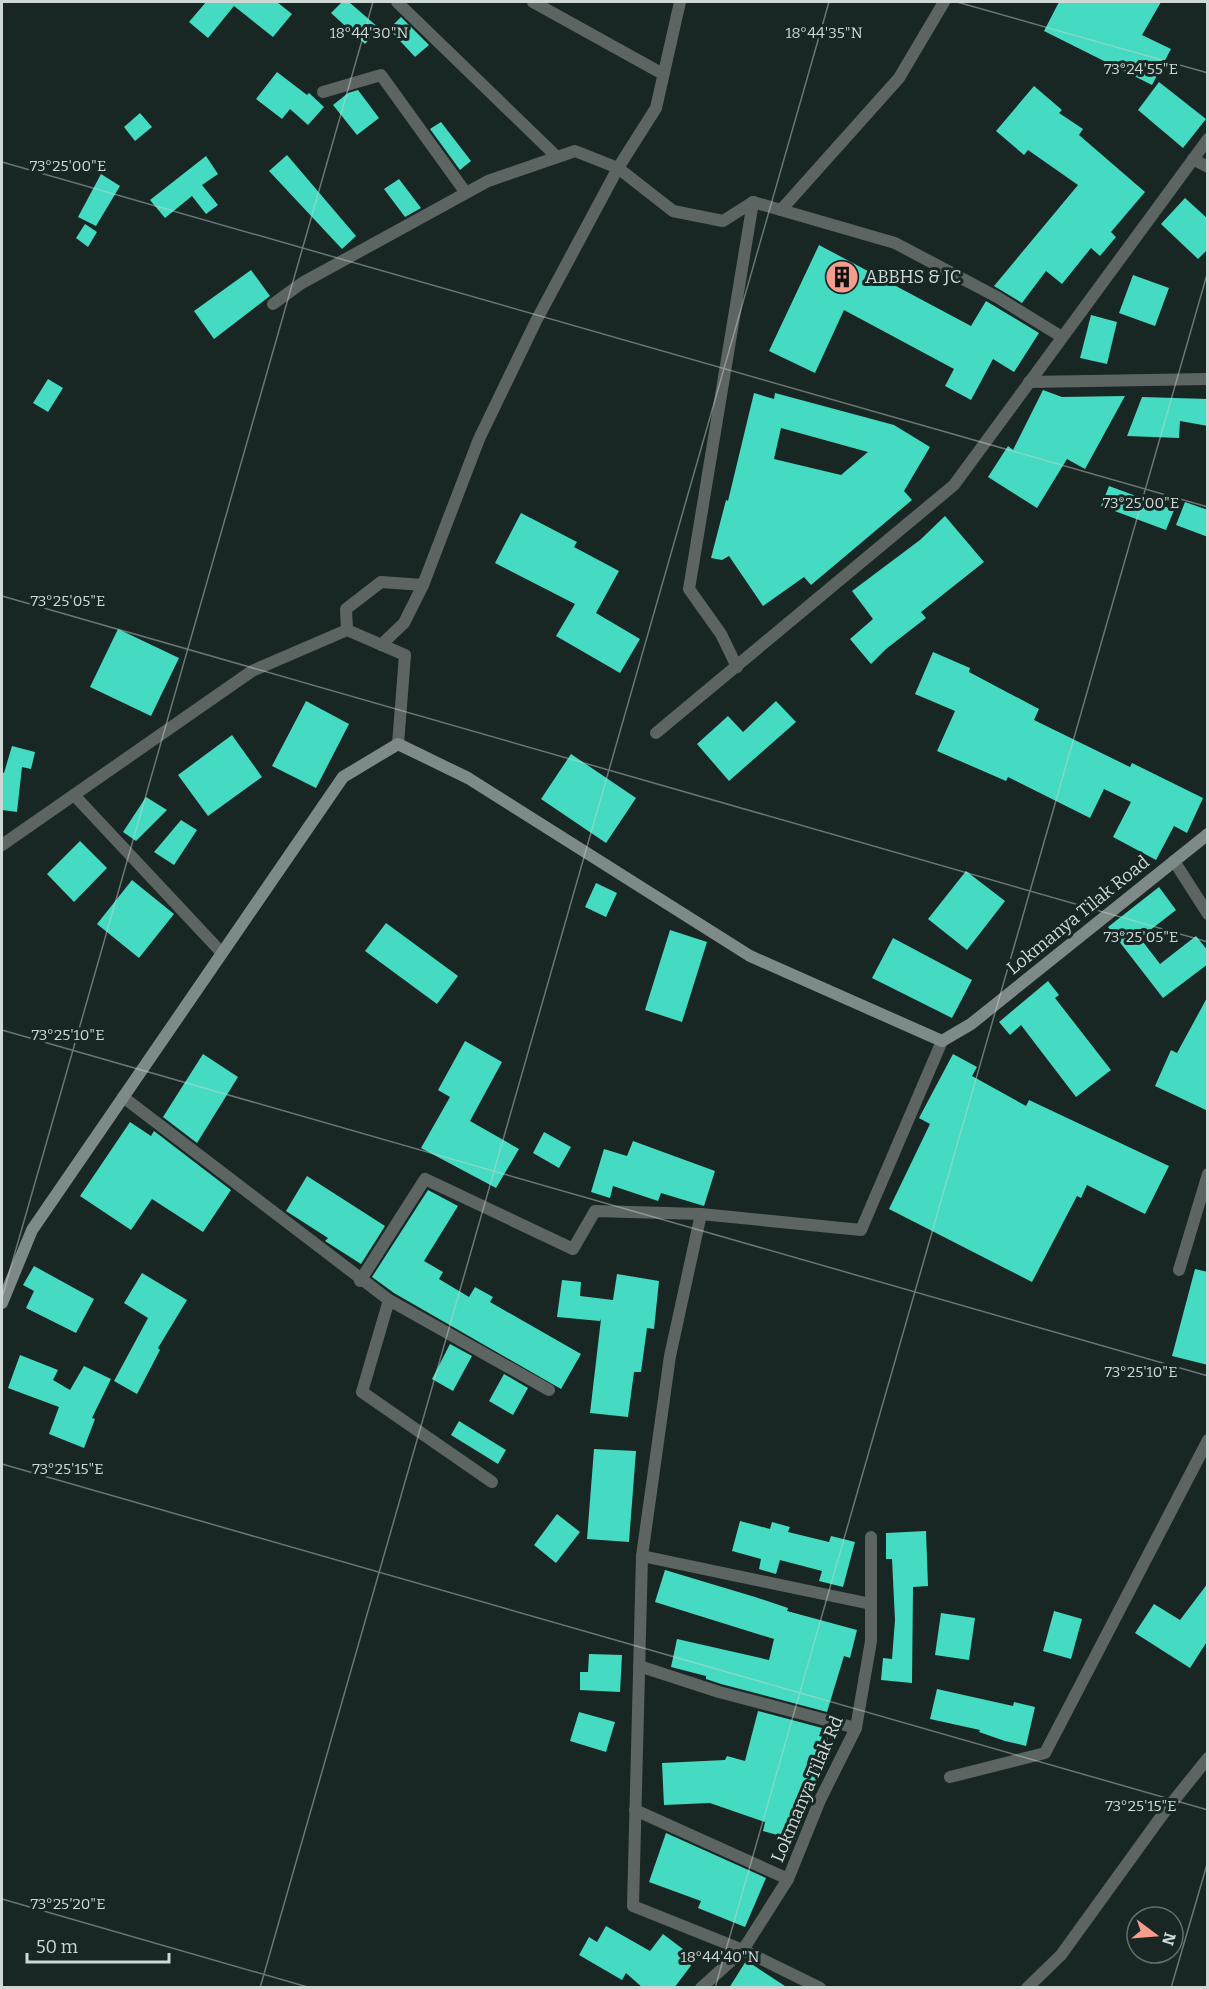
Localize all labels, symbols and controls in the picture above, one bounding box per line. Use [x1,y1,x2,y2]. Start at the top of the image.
text: 18°44'30"N [330,24,408,42]
text: 18°44'35"N [785,24,863,42]
text: 73°24'55"E [1104,60,1178,78]
text: 73°25'00"E [30,157,106,175]
building icon: ABBHS & JC [824,259,860,295]
place label: ABBHS & JC [865,266,961,288]
text: 73°25'00"E [1103,494,1179,512]
text: 73°25'05"E [31,592,105,610]
street label: Lokmanya Tilak Road [1002,851,1154,979]
text: 73°25'05"E [1104,928,1178,946]
text: 73°25'10"E [32,1026,104,1044]
text: 73°25'10"E [1105,1363,1177,1381]
text: 73°25'15"E [32,1460,104,1478]
street label: Lokmanya Tilak Rd [766,1712,848,1865]
text: 73°25'15"E [1105,1797,1177,1815]
text: 73°25'20"E [31,1895,106,1913]
north arrow [1125,1905,1185,1965]
scale bar [27,1926,170,1964]
text: N [1158,1930,1180,1948]
text: 50 m [36,1936,78,1958]
text: 18°44'40"N [681,1948,760,1966]

